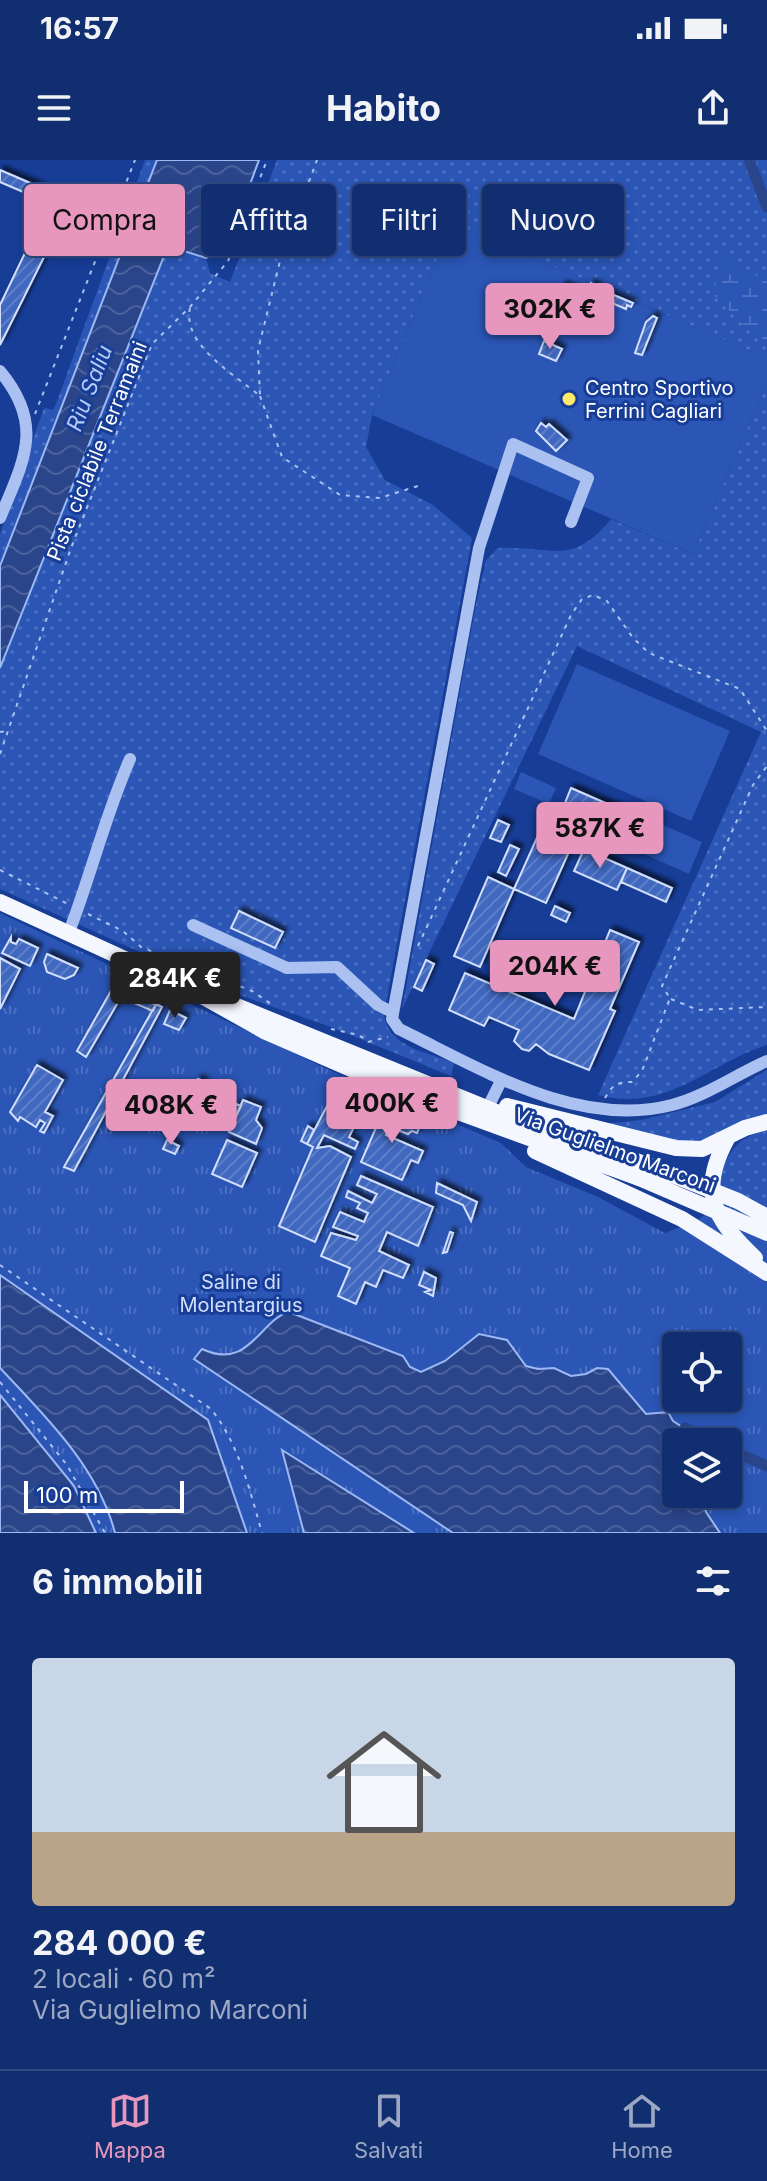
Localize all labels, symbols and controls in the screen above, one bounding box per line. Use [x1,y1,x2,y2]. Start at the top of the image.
text: 16:57 [40,10,119,46]
icon: menu [32,86,76,130]
text: Habito [326,86,441,130]
icon: share [691,86,735,130]
chip: Compra [24,184,185,256]
chip: Affitta [201,184,336,256]
chip: Filtri [352,184,466,256]
chip: Nuovo [482,184,624,256]
pin: 302K € [485,283,615,351]
text: 302K € [503,293,597,324]
street label: Pista ciclabile Terramaini [42,338,152,564]
water label: Riu Saliu [61,341,117,435]
place label: Centro Sportivo Ferrini Cagliari [585,376,734,423]
marker: Centro Sportivo Ferrini Cagliari [560,390,578,408]
pin: 587K € [535,802,665,870]
text: 587K € [554,812,646,843]
pin: 204K € [490,940,620,1008]
text: 204K € [508,950,602,981]
pin: 284K € [110,952,240,1020]
text: 284K € [128,962,222,993]
pin: 400K € [327,1077,457,1145]
pin: 408K € [106,1079,236,1147]
text: 400K € [344,1087,440,1118]
text: 408K € [124,1089,218,1120]
street label: Via Guglielmo Marconi [511,1102,719,1198]
park label: Saline di Molentargius [180,1270,302,1317]
map controls [662,1332,742,1508]
button: locate [662,1332,742,1412]
button: layers [662,1428,742,1508]
scale bar [24,1477,184,1513]
text: 100 m [36,1482,98,1508]
icon: filters [691,1559,735,1603]
text: 6 immobili [32,1561,203,1602]
icon: home [312,1710,456,1854]
text: 284 000 € [32,1922,207,1963]
text: 2 locali · 60 m² [32,1963,216,1994]
text: Via Guglielmo Marconi [32,1994,308,2025]
tab: Mappa [94,2089,166,2163]
tab: Salvati [354,2089,423,2163]
tab: Home [611,2089,673,2163]

